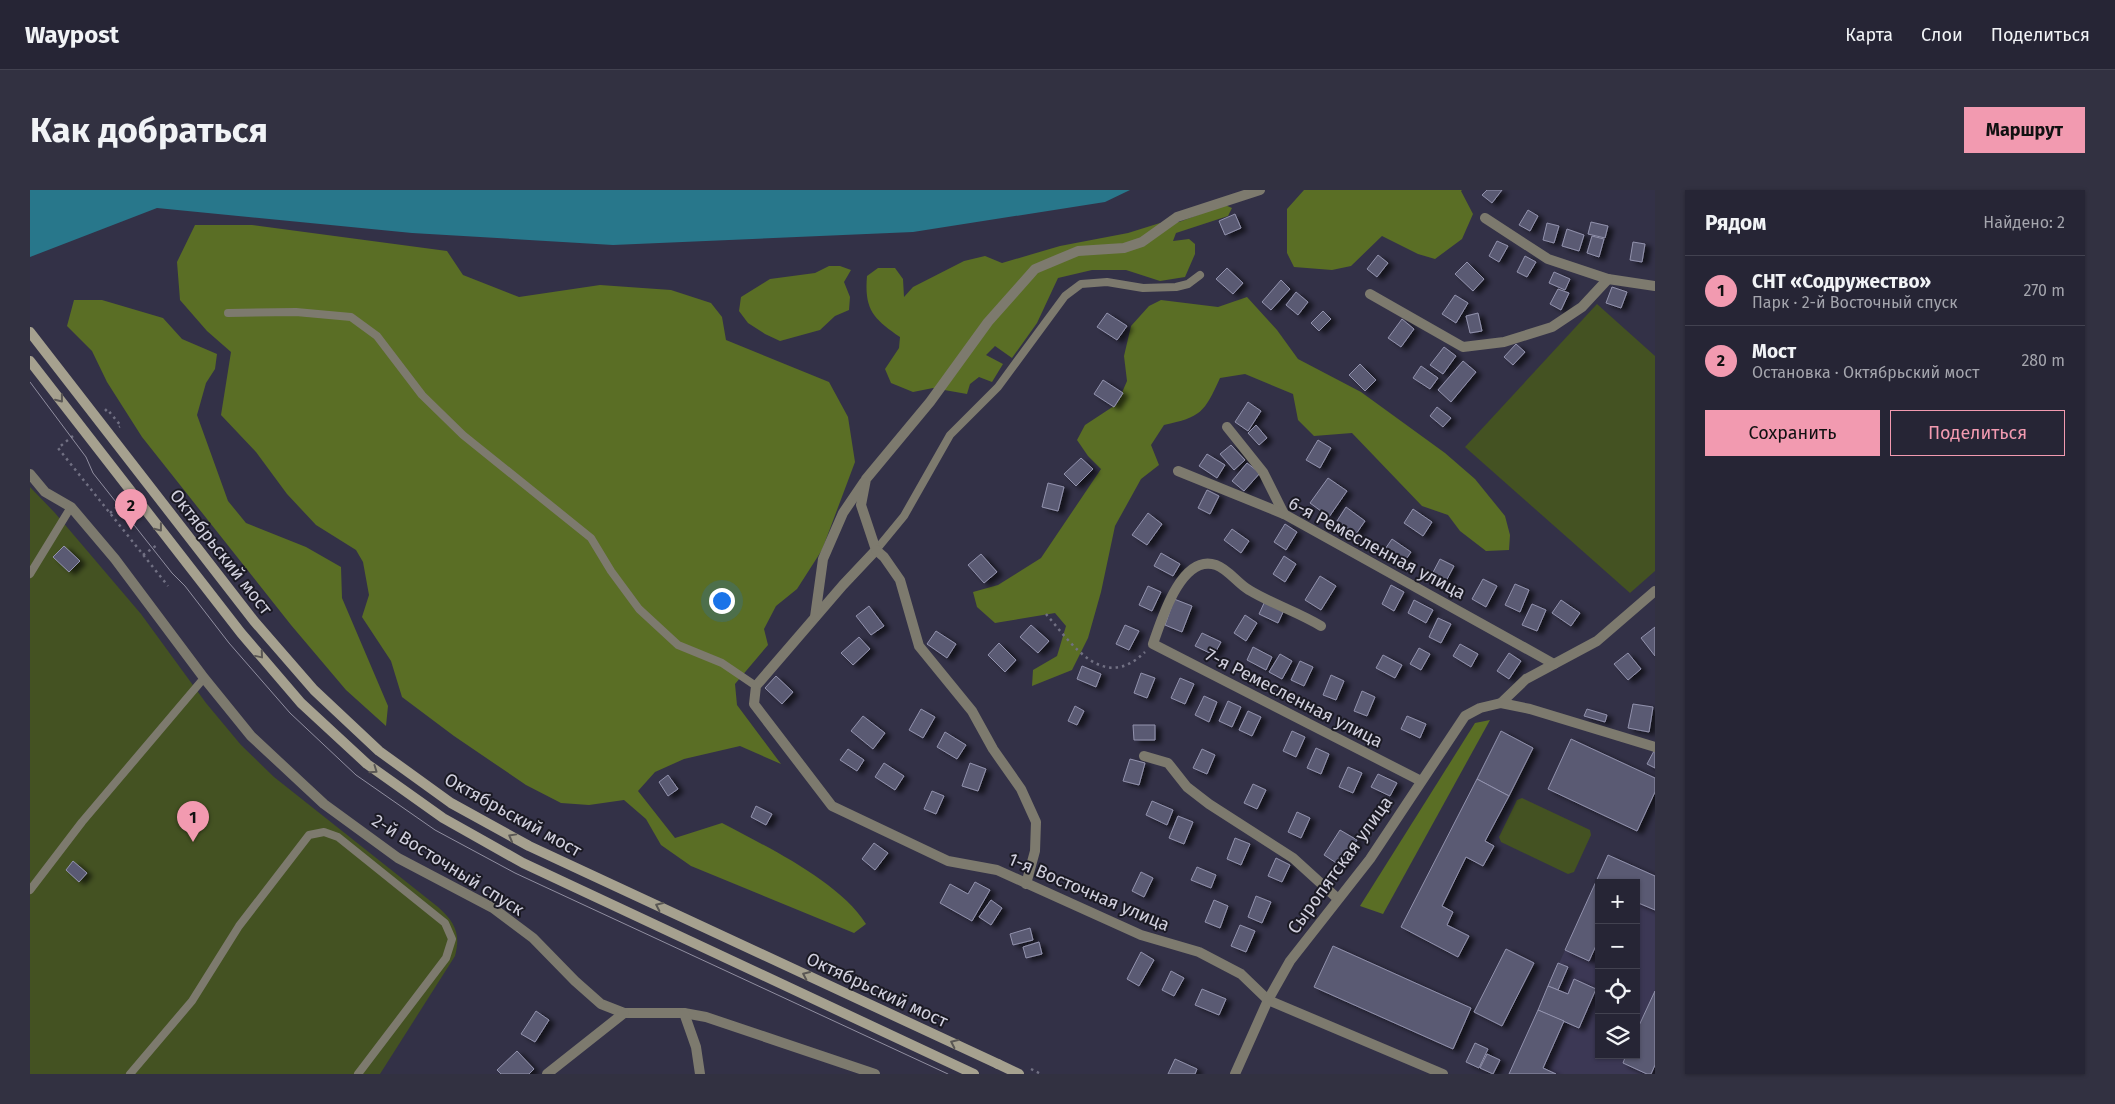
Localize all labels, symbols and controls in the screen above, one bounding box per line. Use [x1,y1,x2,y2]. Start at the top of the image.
text: Waypost [25,21,119,49]
text: Карта [1845,24,1893,46]
text: Слои [1921,24,1963,46]
text: Поделиться [1991,24,2090,46]
button: Маршрут [1964,107,2085,153]
text: Как добраться [30,109,268,151]
text: Рядом [1705,210,1766,236]
text: Найдено: 2 [1983,213,2065,232]
text: СНТ «Содружество» [1752,270,1931,293]
text: 1 [1717,281,1725,300]
text: 270 m [2023,281,2065,300]
text: Парк · 2-й Восточный спуск [1752,293,1957,312]
text: Мост [1752,340,1796,363]
text: 2 [1717,351,1725,370]
text: 280 m [2021,351,2065,370]
text: Остановка · Октябрьский мост [1752,363,1979,382]
one-way arrow [54,393,62,402]
button: Сохранить [1705,410,1880,456]
button: Поделиться [1890,410,2065,456]
street label: Октябрьский мост [165,485,277,620]
pin: 2 [115,489,147,530]
street label: 6-я Ремесленная улица [1285,492,1469,604]
one-way arrow [154,522,163,531]
your location [709,588,735,614]
street label: 7-я Ремесленная улица [1202,644,1386,752]
one-way arrow [255,649,263,658]
one-way arrow [369,764,378,773]
street label: Октябрьский мост [441,768,586,862]
street label: Сыропятская улица [1283,792,1397,938]
pin: 1 [177,801,209,842]
street label: 2-й Восточный спуск [368,809,529,921]
one-way arrow [509,833,518,843]
street label: 1-я Восточная улица [1005,848,1173,936]
map controls [1595,879,1640,1059]
button: + [1595,879,1640,924]
one-way arrow [655,902,664,913]
button: − [1595,924,1640,969]
street label: Октябрьский мост [803,948,952,1033]
button: locate [1595,969,1640,1014]
one-way arrow [802,971,811,981]
button: layers [1595,1014,1640,1059]
one-way arrow [950,1039,959,1050]

